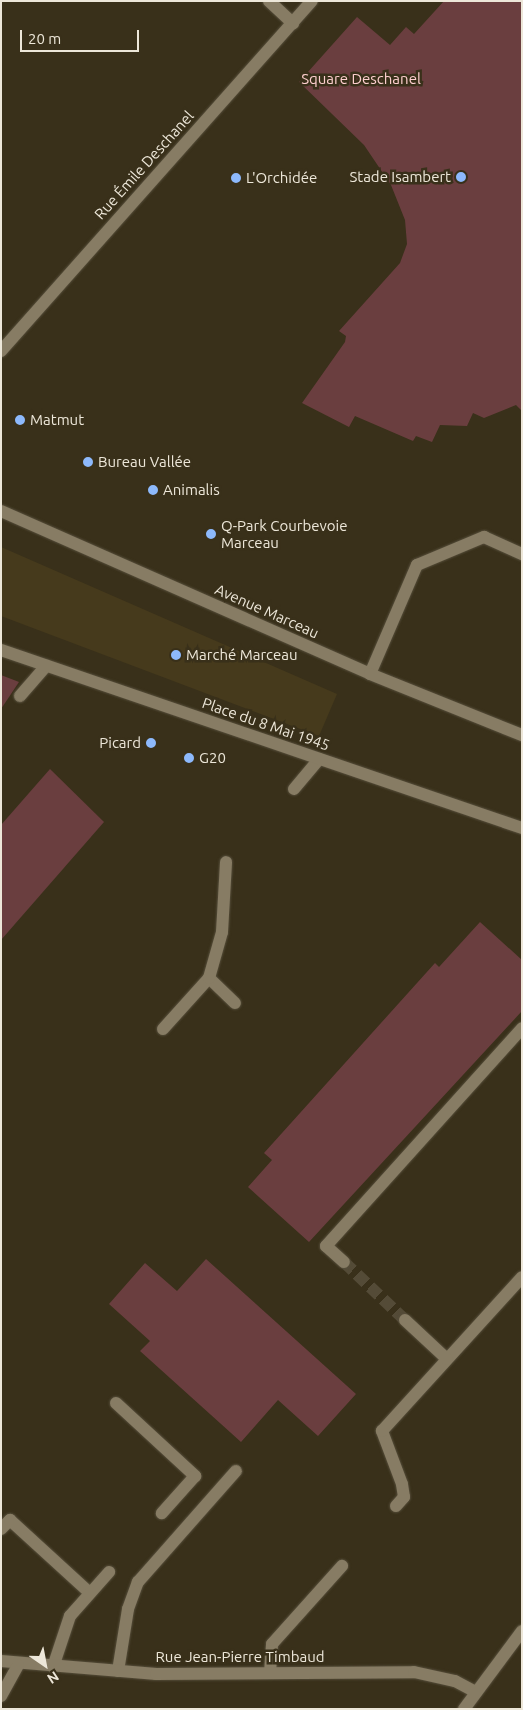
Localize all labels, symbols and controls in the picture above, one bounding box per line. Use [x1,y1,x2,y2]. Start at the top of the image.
scale bar [22,20,141,52]
text: 20 m [28,30,61,47]
park label: Square Deschanel [301,70,421,88]
street label: Rue Émile Deschanel [91,107,197,223]
place label: Stade Isambert [349,168,451,186]
place label: L'Orchidée [246,169,317,187]
marker: Stade Isambert [455,171,467,183]
marker: L'Orchidée [230,172,242,184]
place label: Matmut [30,411,84,429]
marker: Matmut [14,414,26,426]
place label: Bureau Vallée [98,453,191,471]
marker: Bureau Vallée [82,456,94,468]
place label: Animalis [163,481,220,499]
marker: Animalis [147,484,159,496]
place label: Q-Park Courbevoie Marceau [221,516,347,551]
marker: Q-Park Courbevoie Marceau [205,528,217,540]
street label: Avenue Marceau [212,580,322,642]
place label: Marché Marceau [186,646,298,664]
marker: Marché Marceau [170,649,182,661]
street label: Place du 8 Mai 1945 [200,694,332,754]
place label: Picard [99,734,141,752]
marker: Picard [145,737,157,749]
place label: G20 [199,749,226,767]
marker: G20 [183,752,195,764]
north arrow [20,1640,70,1690]
street label: Rue Jean-Pierre Timbaud [156,1648,324,1666]
text: N [44,1668,62,1687]

